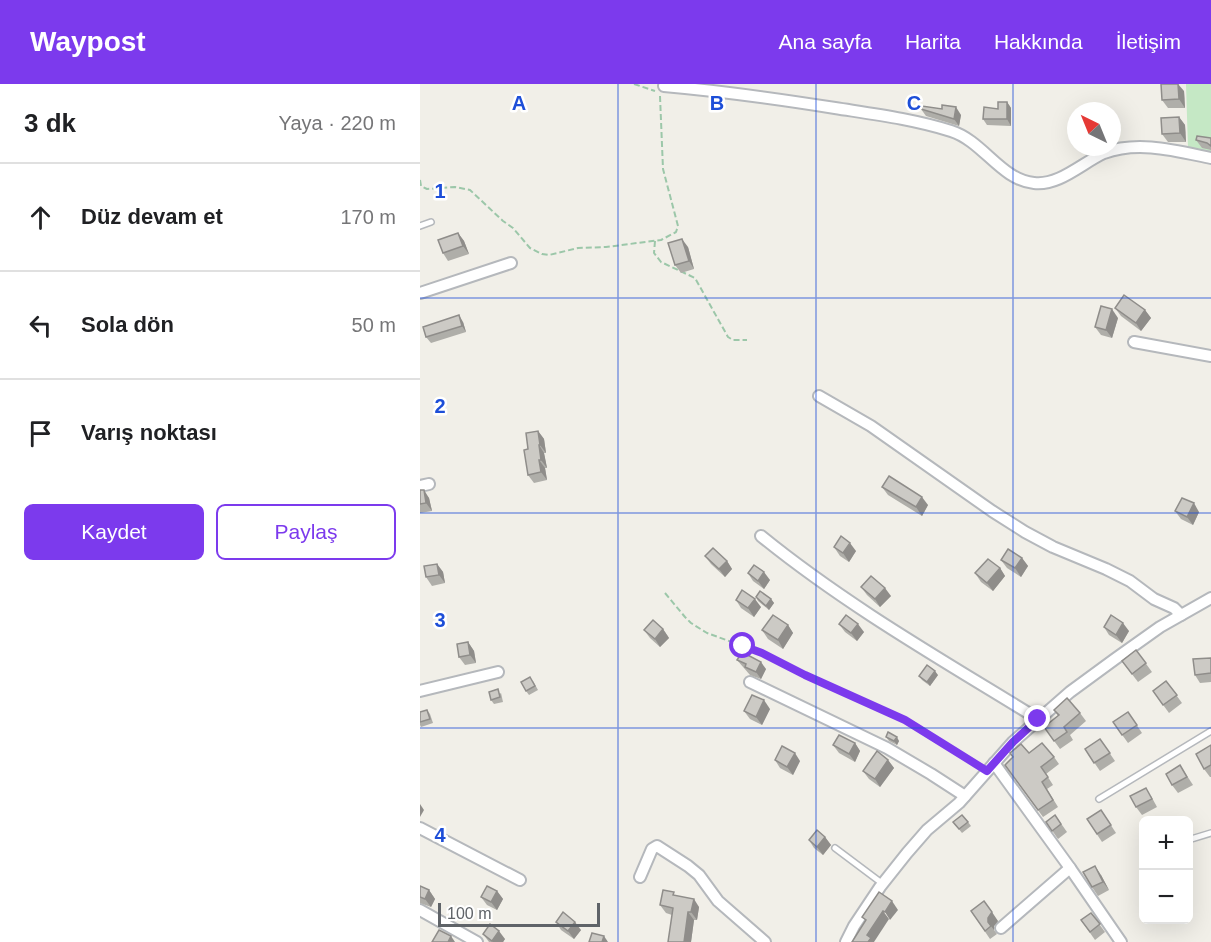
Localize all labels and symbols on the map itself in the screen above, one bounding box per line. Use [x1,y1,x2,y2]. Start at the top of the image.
text: A [512,92,526,114]
text: B [710,92,724,114]
text: C [907,92,921,114]
north arrow [1067,102,1121,156]
text: 1 [434,180,446,202]
text: 2 [434,395,446,417]
text: 3 [434,609,446,631]
route start [729,632,755,658]
route end [1024,705,1050,731]
text: 4 [434,824,446,846]
scale bar [438,900,600,928]

